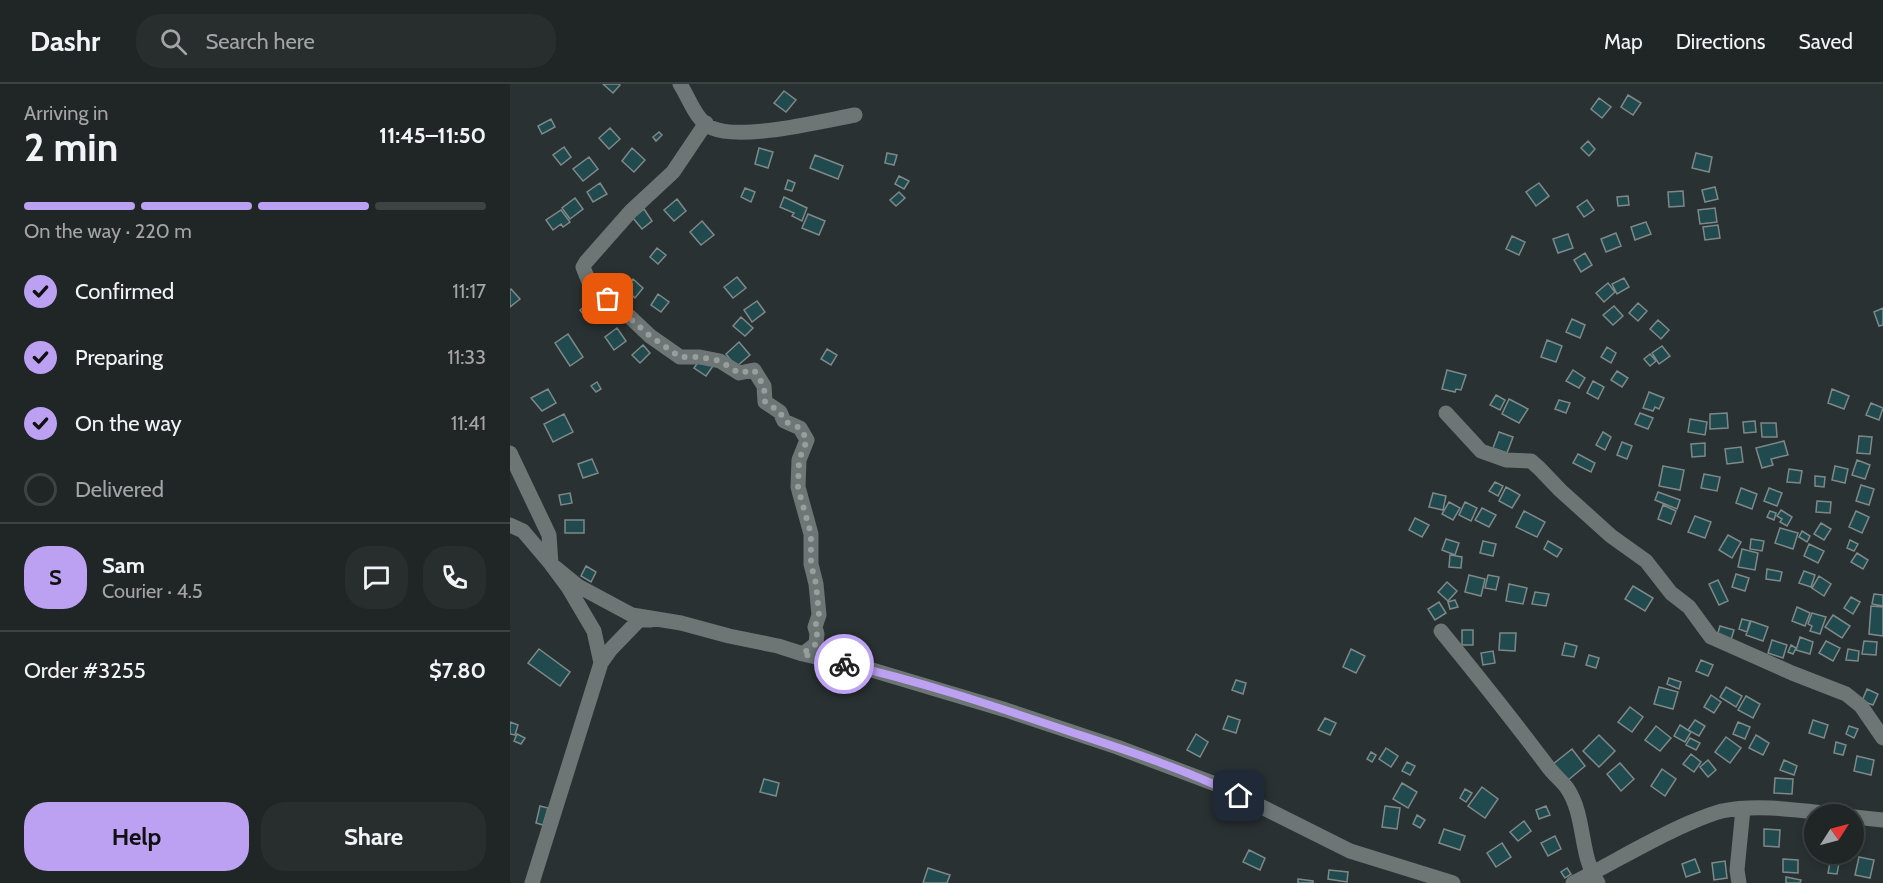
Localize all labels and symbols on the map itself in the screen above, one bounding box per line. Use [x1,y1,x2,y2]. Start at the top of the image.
pin [582,273,633,324]
courier [814,634,874,694]
pin [1213,770,1264,821]
north arrow [1804,804,1864,864]

